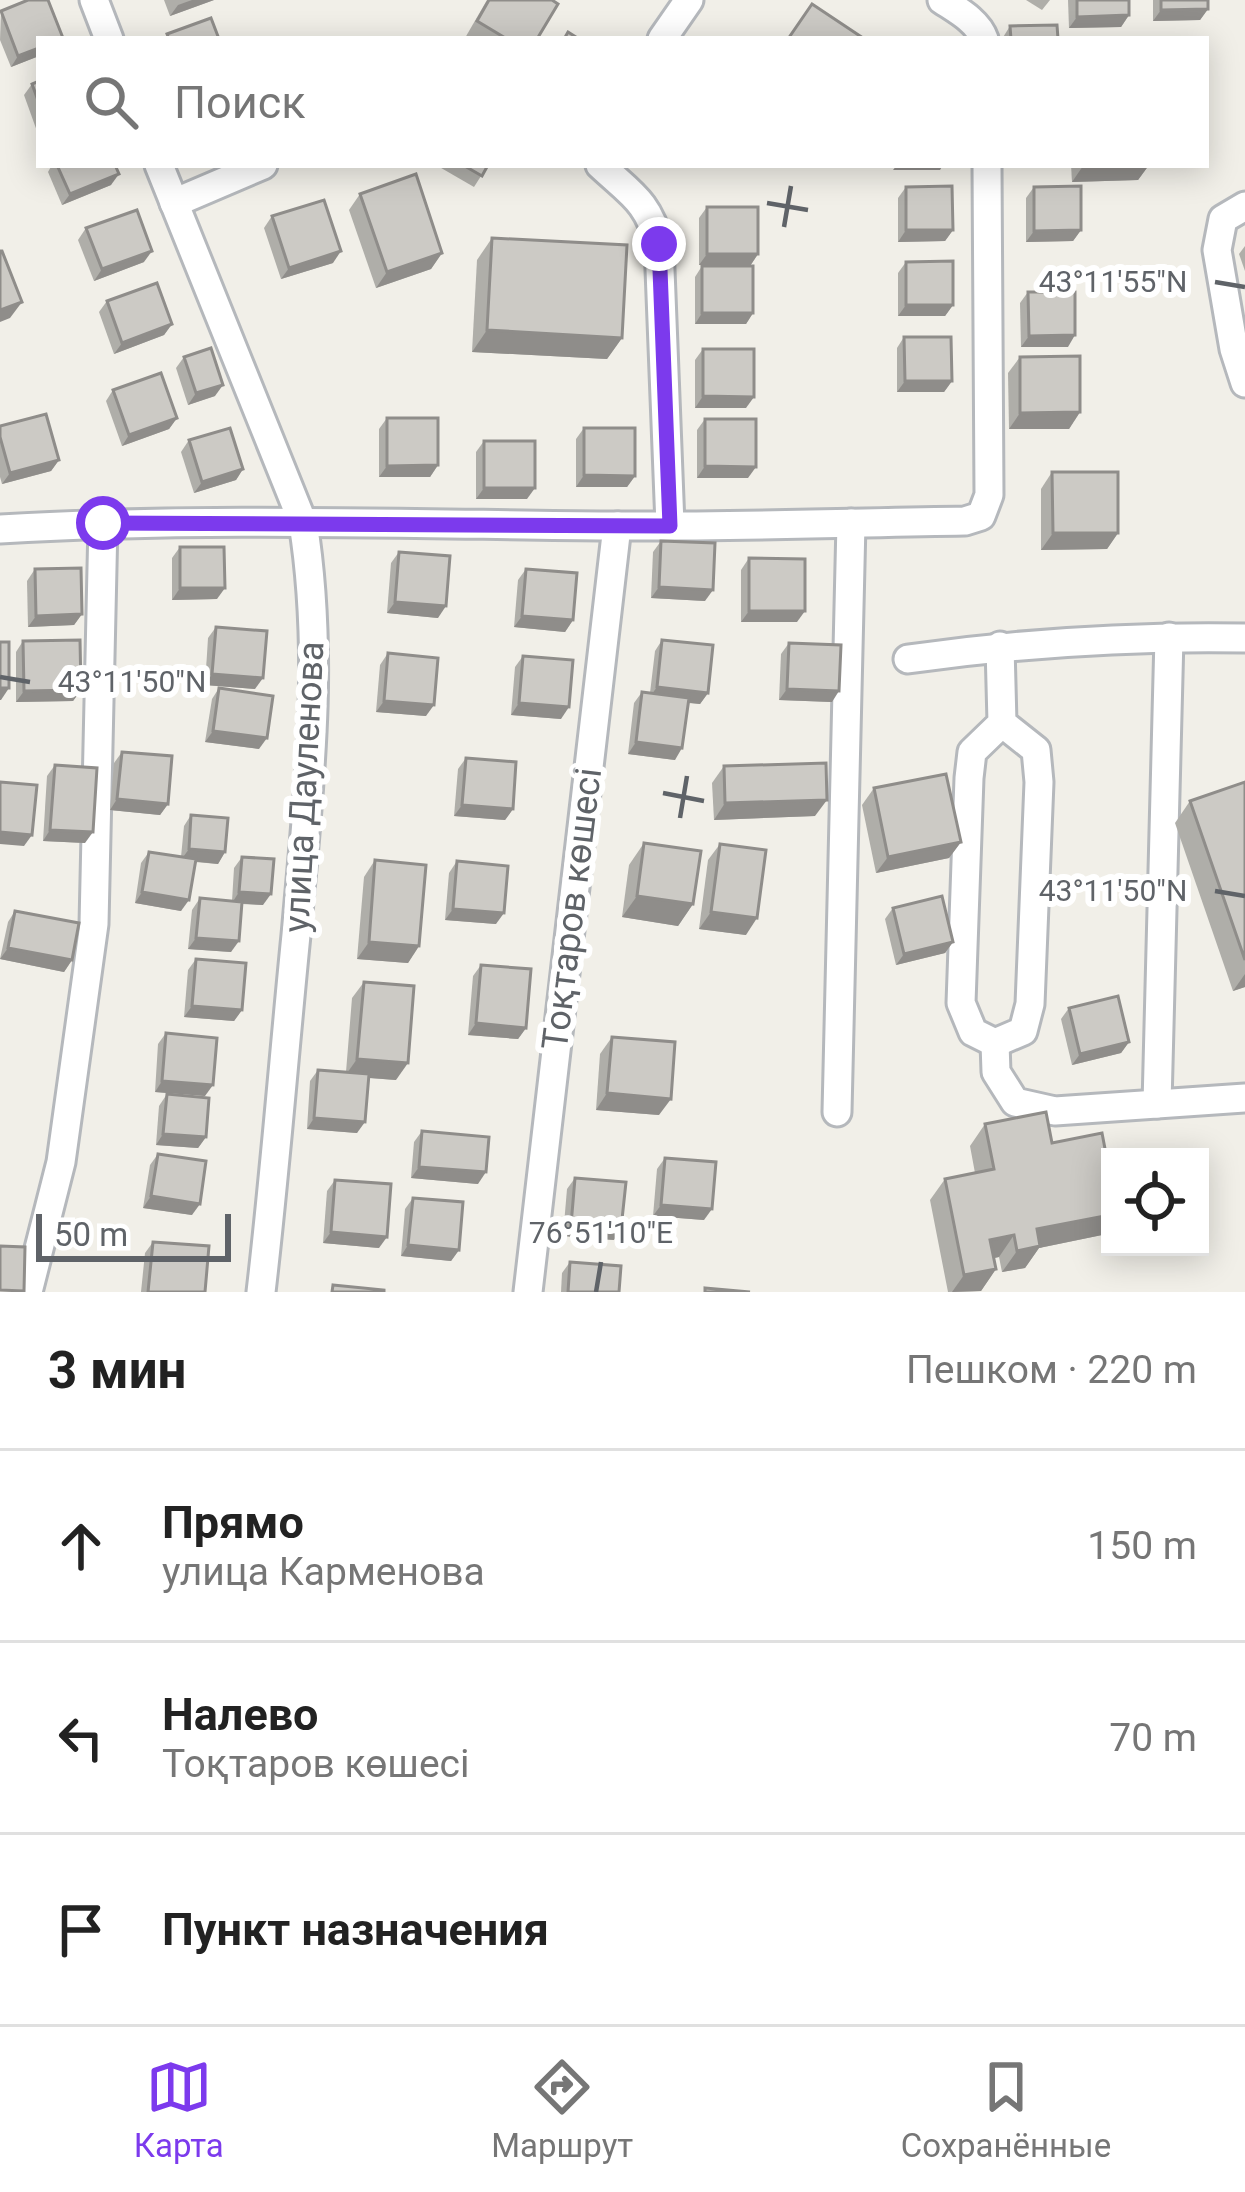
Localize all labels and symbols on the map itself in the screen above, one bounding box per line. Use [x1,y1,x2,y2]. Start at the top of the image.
route end [632,217,686,271]
text: 43°11'55"N [1039,264,1187,299]
route start [76,496,130,550]
street label: улица Дауленова [275,640,333,934]
text: 43°11'50"N [58,664,206,699]
street label: Тоқтаров көшесі [534,766,610,1052]
text: 43°11'50"N [1039,873,1187,908]
scale bar [36,1208,231,1261]
text: 76°51'10"E [529,1215,673,1250]

